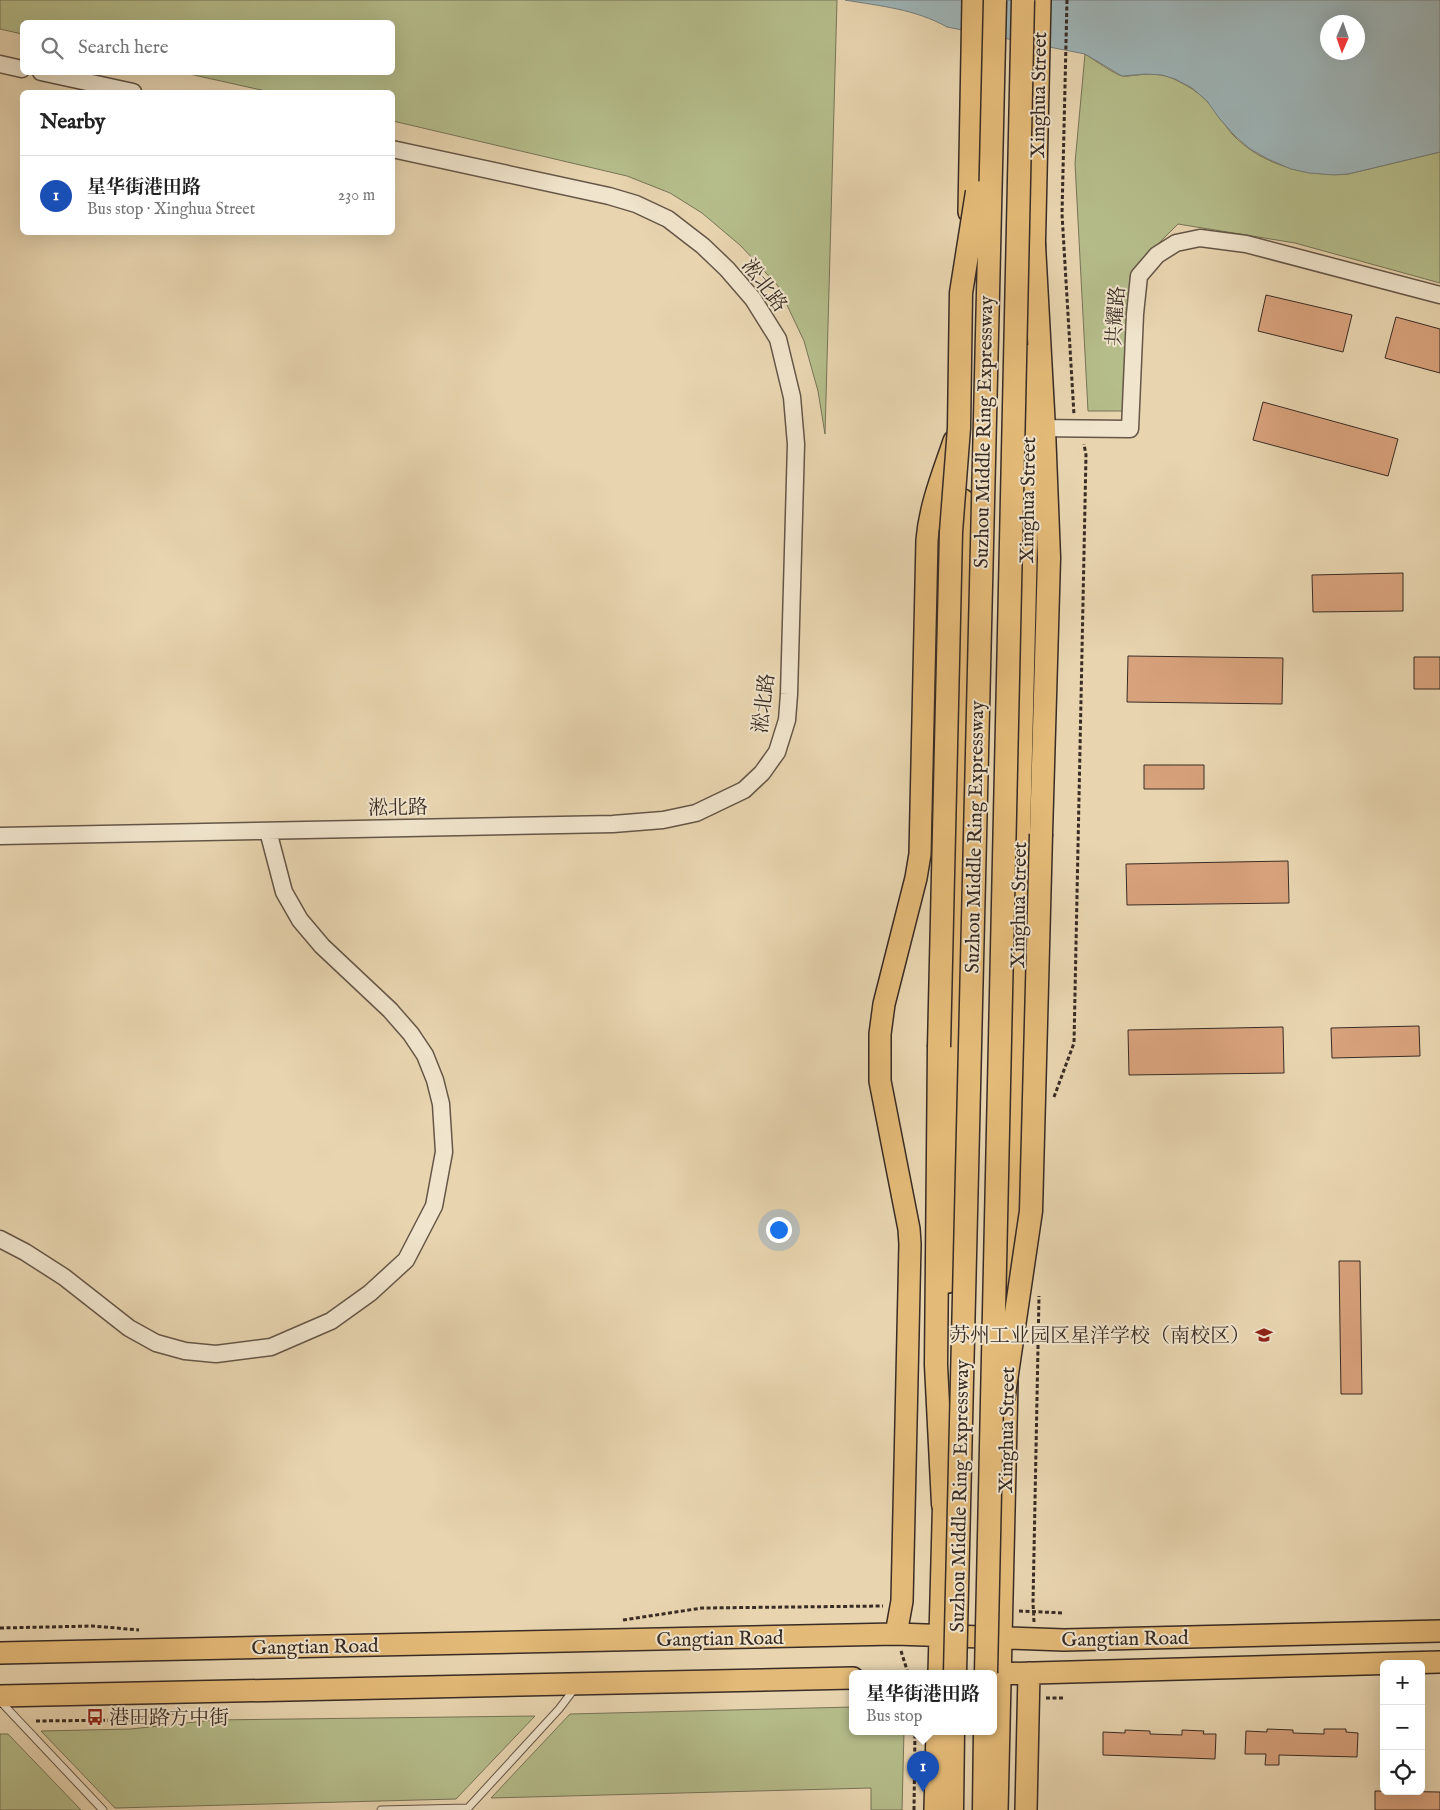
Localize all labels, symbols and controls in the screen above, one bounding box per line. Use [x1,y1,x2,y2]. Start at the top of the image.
north arrow [1320,15,1365,60]
search box [20,20,395,75]
street label: Xinghua Street [1026,31,1053,159]
icon: search [38,34,66,62]
text: Search here [78,36,169,60]
text: Nearby [40,109,105,136]
text: 星华街港田路 [87,176,201,200]
text: 1 [53,186,59,206]
text: 230 m [338,186,375,206]
text: Bus stop · Xinghua Street [87,200,255,220]
street label: 淞北路 [736,254,792,317]
street label: 共耀路 [1102,285,1131,347]
street label: Suzhou Middle Ring Expressway [970,295,999,569]
street label: Xinghua Street [1015,436,1042,564]
street label: 淞北路 [748,672,781,734]
street label: Suzhou Middle Ring Expressway [961,700,990,974]
street label: 淞北路 [368,795,428,822]
street label: Xinghua Street [1006,841,1033,969]
your location [766,1217,792,1243]
place label: 苏州工业园区星洋学校（南校区） [950,1324,1250,1349]
school or university icon: 苏州工业园区星洋学校（南校区） [1254,1325,1274,1345]
street label: Suzhou Middle Ring Expressway [946,1359,975,1633]
street label: Xinghua Street [994,1366,1021,1494]
street label: Gangtian Road [656,1626,784,1653]
street label: Gangtian Road [1061,1626,1189,1653]
street label: Gangtian Road [251,1634,379,1661]
map controls [1380,1660,1425,1795]
button: + [1380,1660,1425,1705]
popup [849,1670,997,1735]
text: 星华街港田路 [866,1683,980,1707]
button: − [1380,1705,1425,1750]
place label: 港田路方中街 [109,1706,229,1731]
bus stop icon: 港田路方中街 [85,1707,105,1727]
text: Bus stop [866,1707,922,1727]
button: locate [1380,1750,1425,1795]
pin: 1 [907,1751,939,1792]

